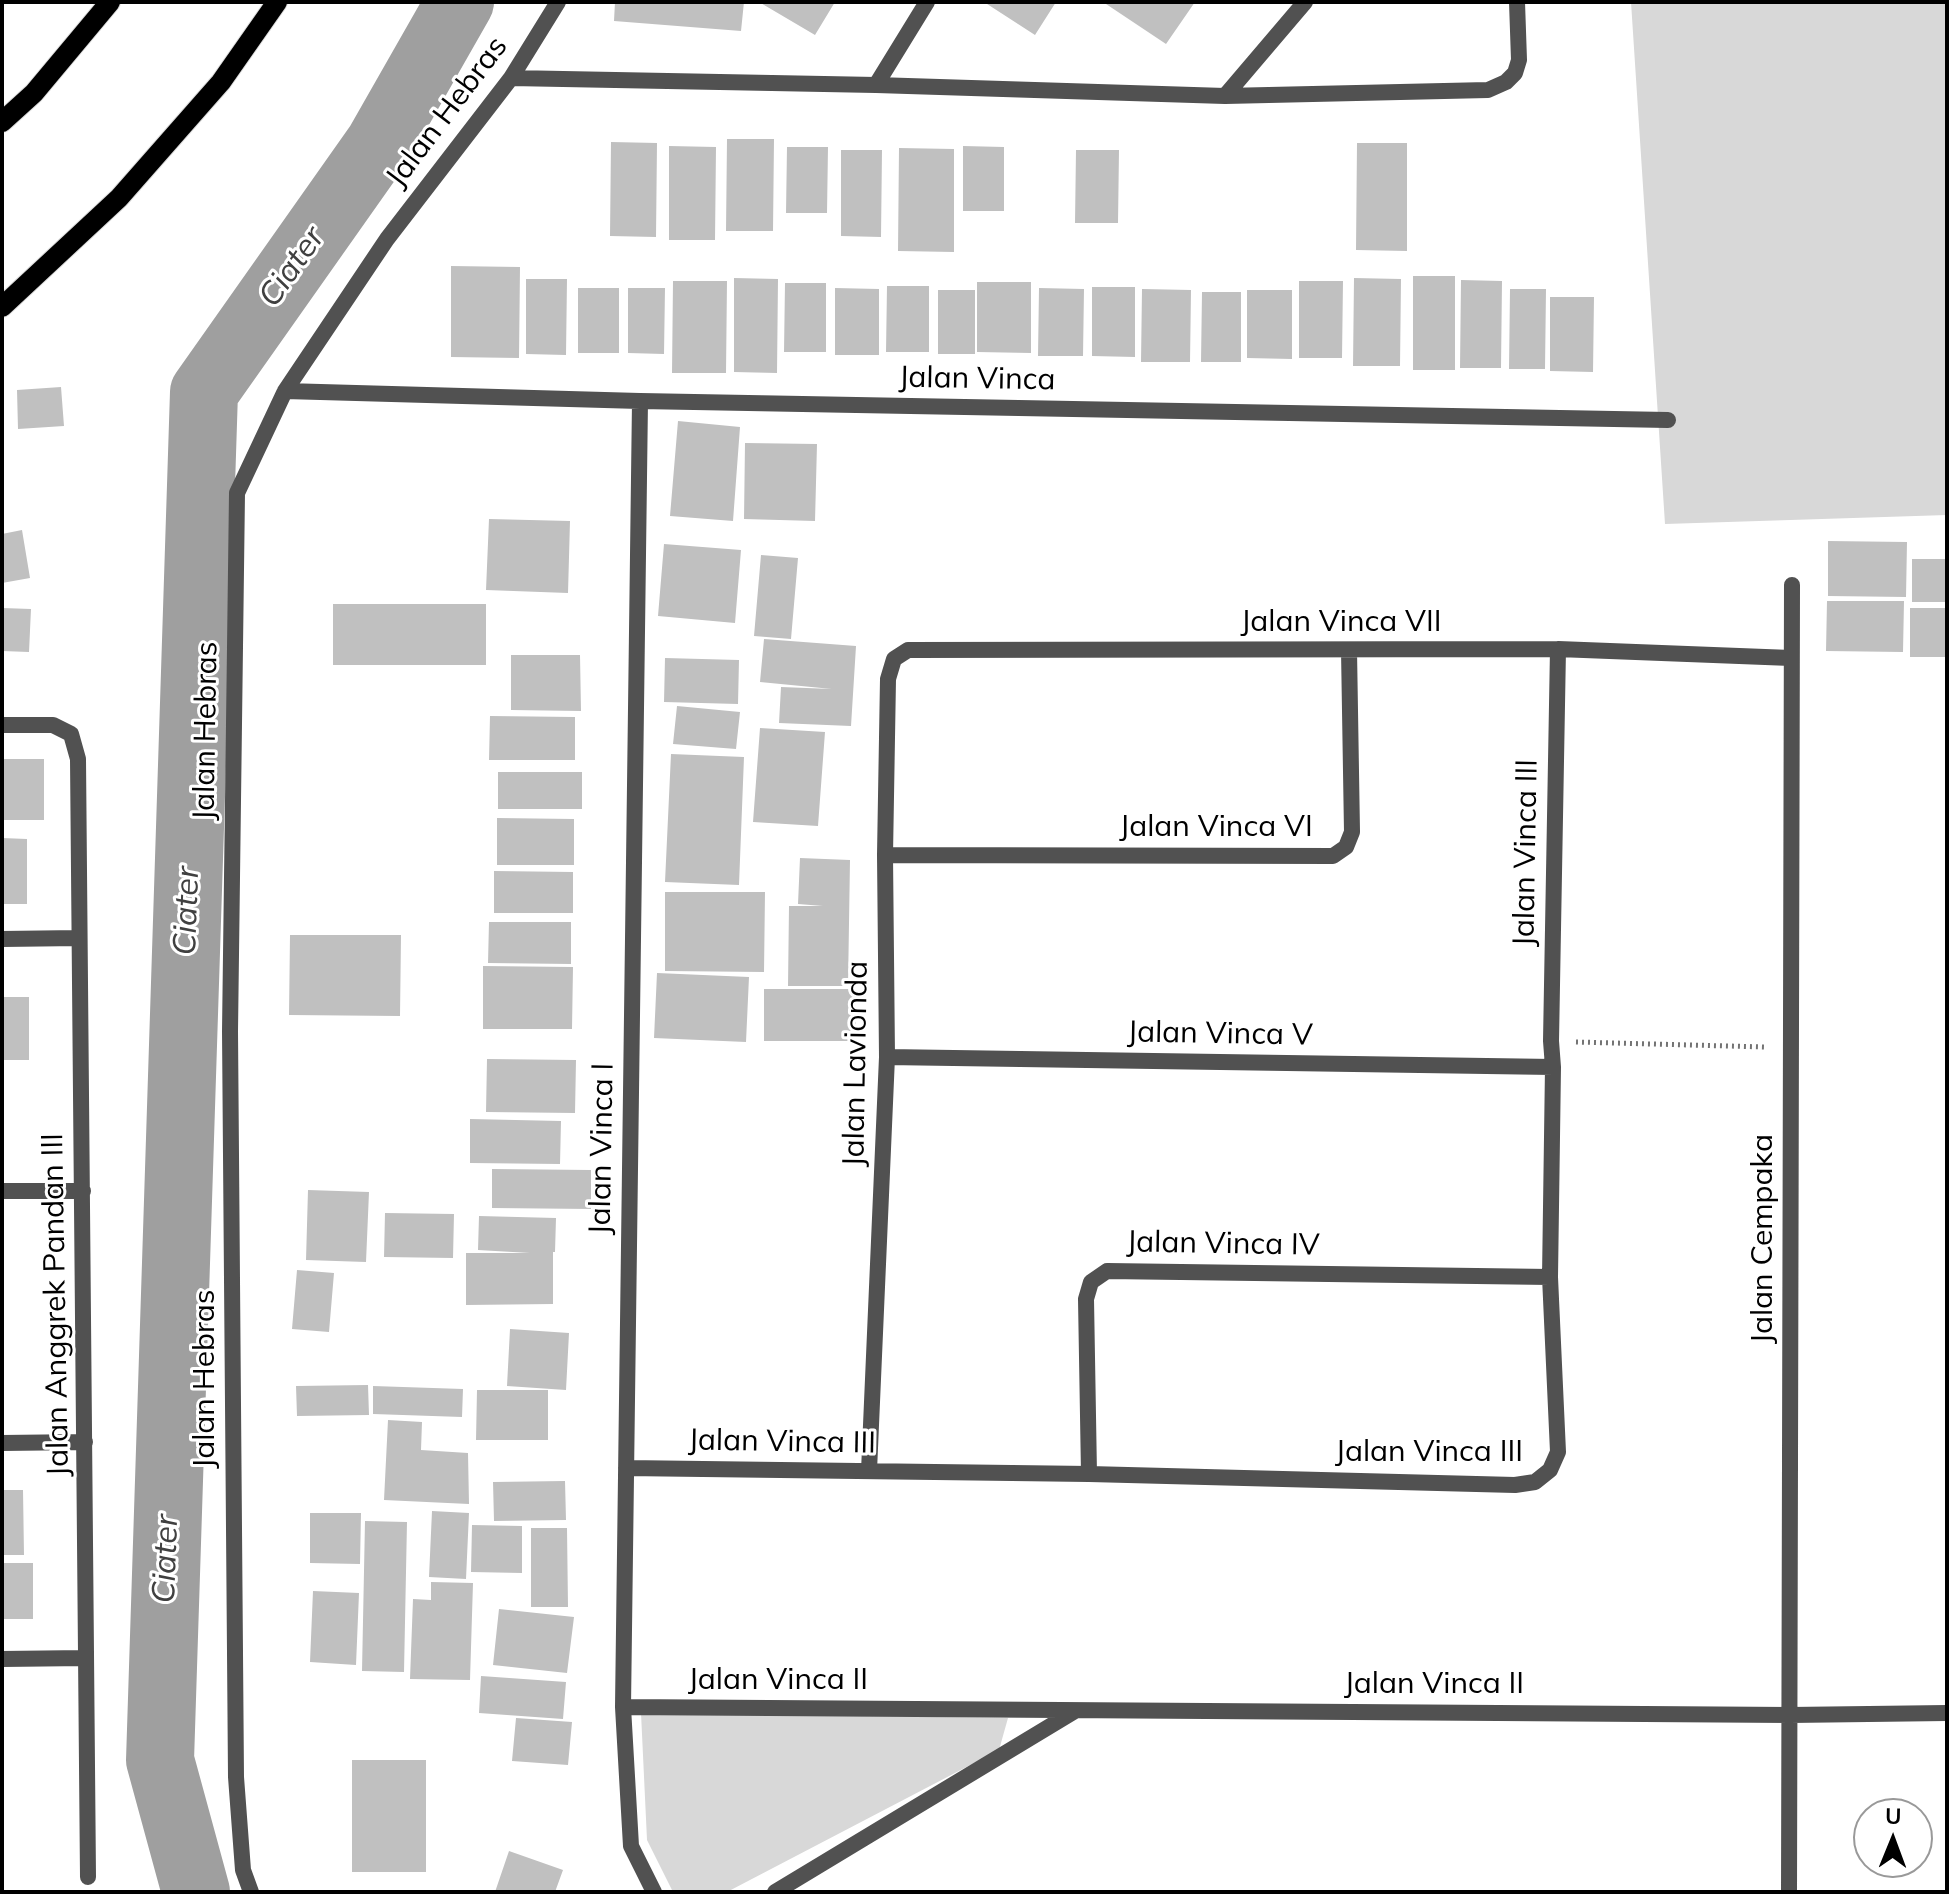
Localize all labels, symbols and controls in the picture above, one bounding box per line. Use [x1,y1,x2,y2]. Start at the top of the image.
street label: Jalan Hebras [379,30,515,194]
water label: Ciater [251,220,333,314]
street label: Jalan Vinca [898,360,1056,398]
street label: Jalan Vinca VII [1240,604,1442,640]
street label: Jalan Hebras [186,641,226,821]
street label: Jalan Vinca III [1506,759,1546,947]
street label: Jalan Vinca VI [1119,809,1313,845]
water label: Ciater [166,866,208,956]
street label: Jalan Lavionda [836,961,876,1167]
street label: Jalan Vinca V [1127,1014,1313,1054]
street label: Jalan Vinca I [582,1062,622,1236]
street label: Jalan Anggrek Pandan III [35,1133,77,1477]
street label: Jalan Cempaka [1745,1134,1781,1344]
street label: Jalan Vinca IV [1126,1224,1320,1264]
street label: Jalan Hebras [187,1289,223,1469]
street label: Jalan Vinca III [688,1422,876,1462]
street label: Jalan Vinca III [1335,1434,1523,1470]
water label: Ciater [145,1514,187,1604]
street label: Jalan Vinca II [688,1662,868,1698]
street label: Jalan Vinca II [1344,1666,1524,1702]
north arrow [1853,1798,1933,1878]
text: U [1885,1802,1902,1830]

